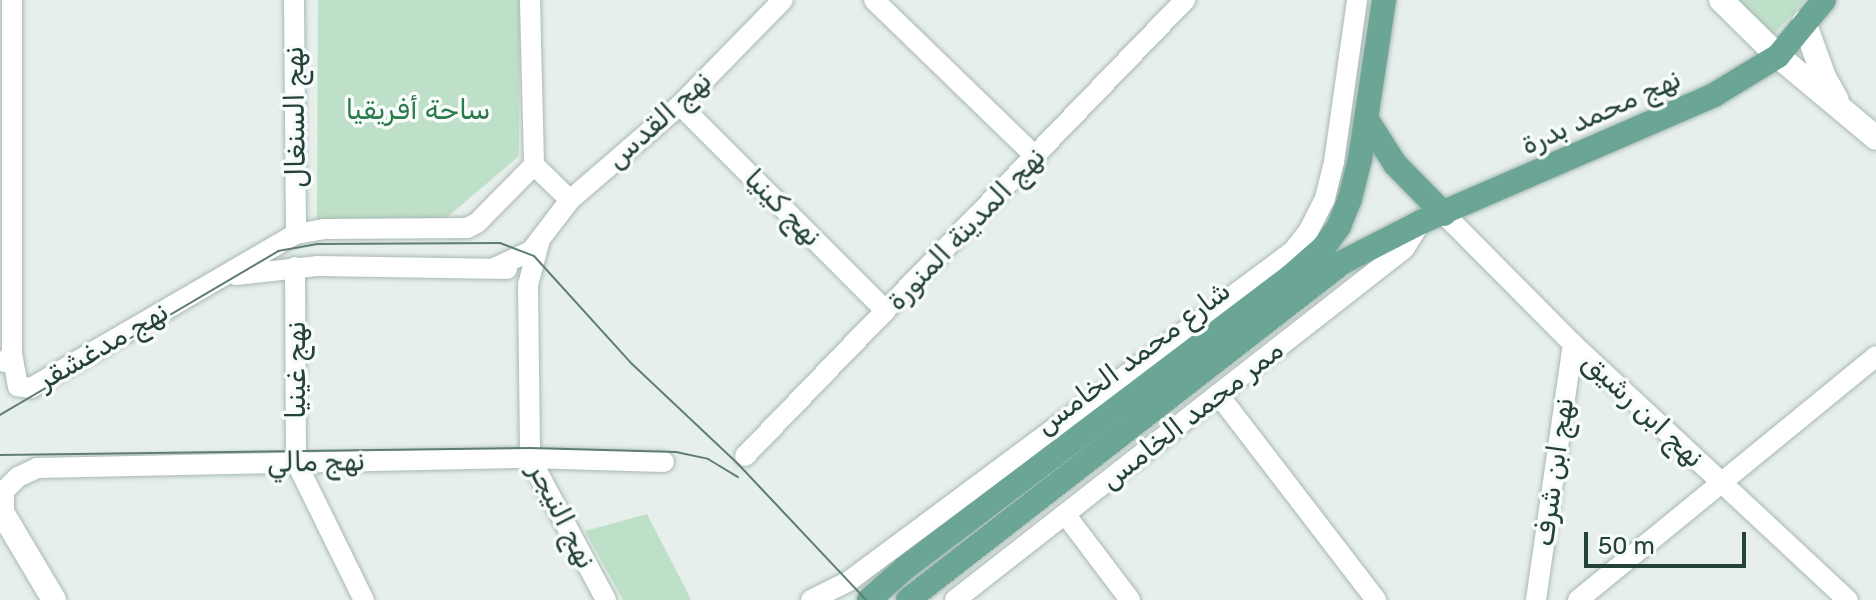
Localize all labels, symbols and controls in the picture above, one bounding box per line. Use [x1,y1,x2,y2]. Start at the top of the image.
street label: نهج السنغال [277,46,313,188]
street label: نهج محمد بدرة [1516,62,1686,162]
street label: نهج القدس [599,64,719,176]
park label: ساحة أفريقيا [346,93,490,127]
street label: نهج المدينة المنورة [880,140,1052,318]
street label: نهج كينيا [737,162,829,254]
street label: شارع محمد الخامس [1029,274,1237,442]
street label: نهج مدغشقر [32,295,174,397]
street label: نهج غينيا [279,321,313,419]
street label: ممر محمد الخامس [1094,333,1290,497]
street label: نهج ابن رشيق [1575,345,1711,475]
street label: نهج ابن شرف [1527,395,1581,549]
street label: نهج مالي [267,444,365,480]
street label: نهج النيجر [521,458,603,574]
scale bar [1588,516,1750,566]
text: 50 m [1598,532,1655,560]

